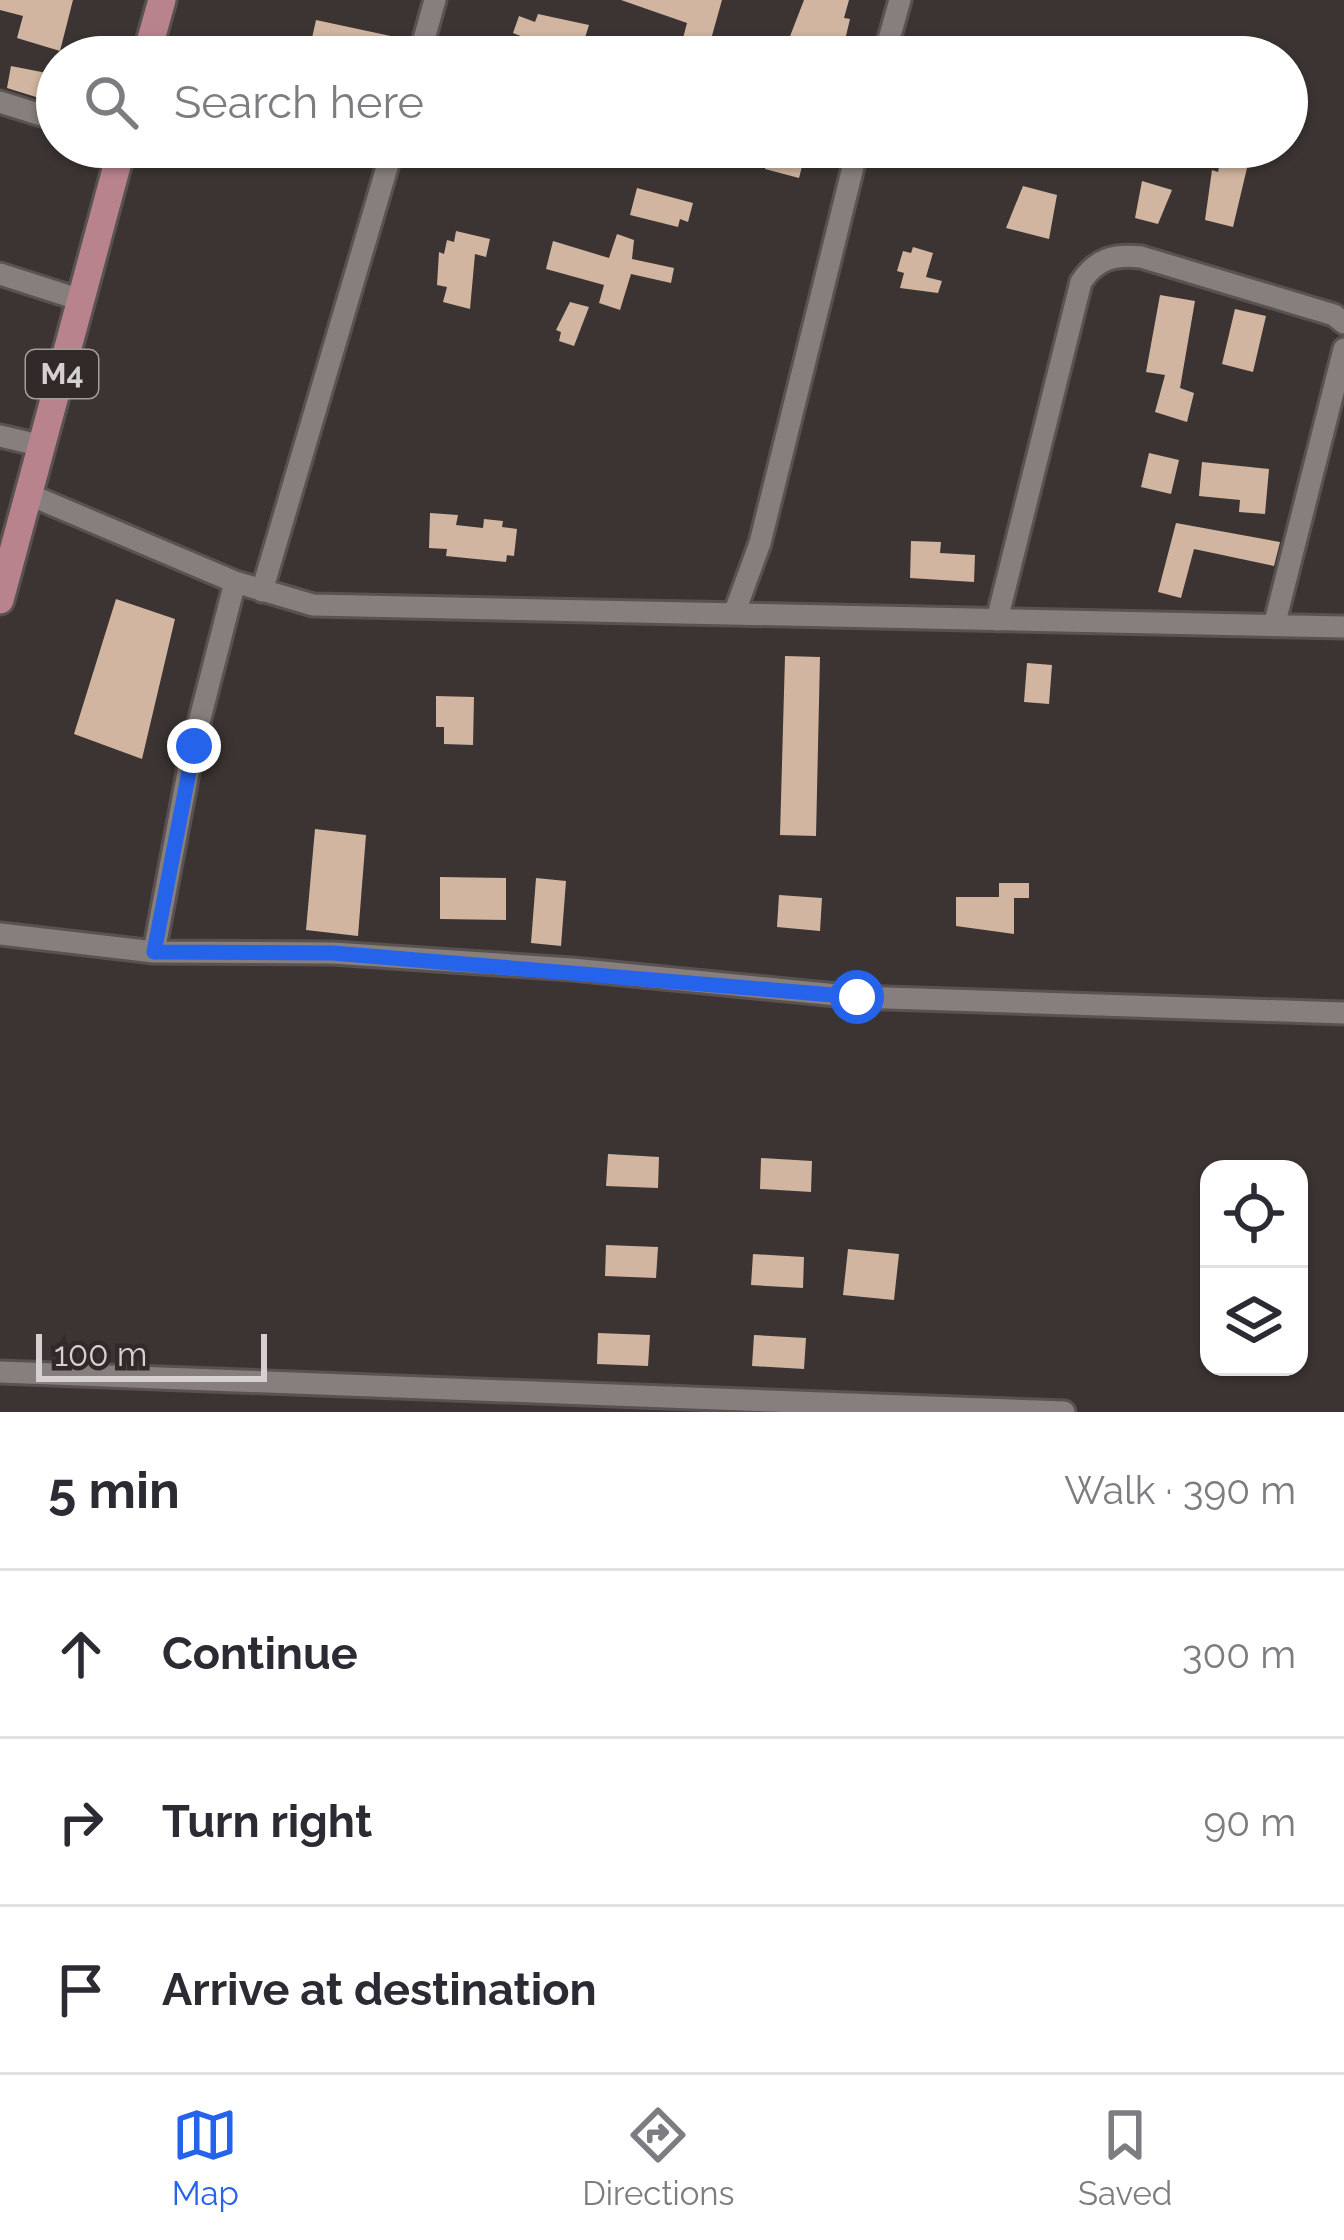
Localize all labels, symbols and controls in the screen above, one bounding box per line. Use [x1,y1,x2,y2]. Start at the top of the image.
search box [36,36,1308,168]
icon: search [78,69,144,135]
text: Search here [174,76,424,129]
road number: M4 [26,350,98,398]
route end [167,719,221,773]
route start [830,970,884,1024]
map controls [1200,1160,1308,1376]
button: locate [1200,1160,1308,1268]
button: layers [1200,1268,1308,1376]
scale bar [36,1328,267,1381]
text: 100 m [54,1335,147,1374]
text: 5 min [48,1460,180,1520]
text: Walk · 390 m [1064,1467,1296,1513]
icon: ahead [48,1621,114,1687]
text: Continue [162,1627,358,1680]
text: 300 m [1182,1631,1296,1677]
icon: right [48,1789,114,1855]
text: Turn right [162,1795,372,1848]
text: 90 m [1203,1799,1296,1845]
icon: arrive [48,1957,114,2023]
text: Arrive at destination [162,1963,597,2016]
tab: Map [172,2102,239,2213]
tab: Directions [582,2102,735,2213]
tab: Saved [1078,2102,1172,2213]

